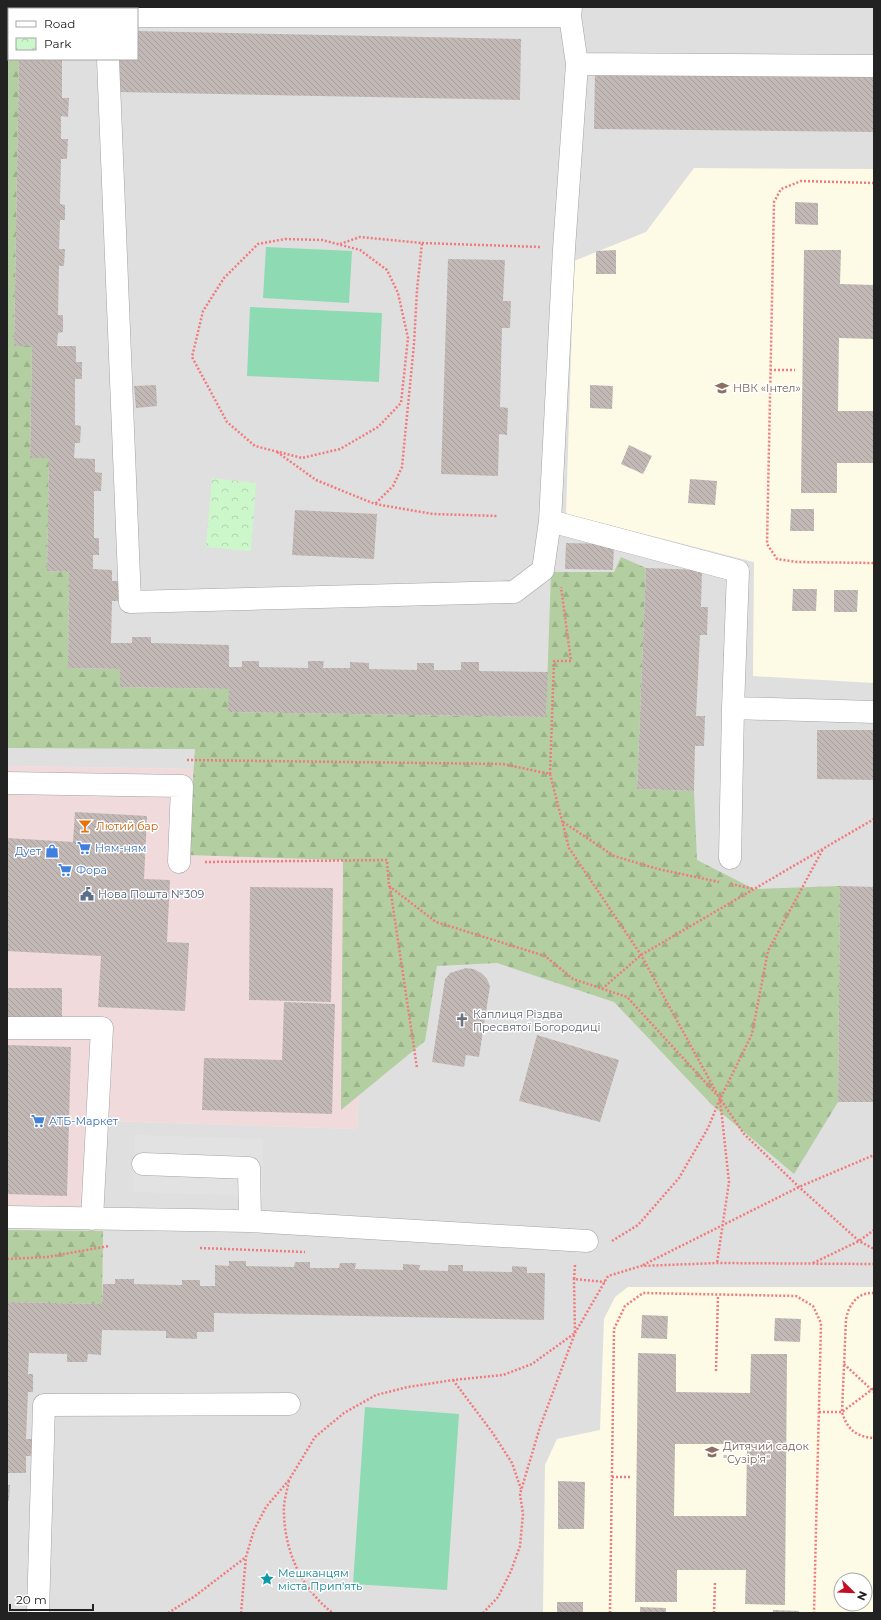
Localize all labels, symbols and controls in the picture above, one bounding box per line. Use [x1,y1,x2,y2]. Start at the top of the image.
legend [8,8,138,60]
text: Road [44,16,75,31]
text: Park [44,36,72,51]
school or university icon: НВК «Інтел» [714,380,730,396]
place label: НВК «Інтел» [733,381,801,395]
bar icon: Лютий бар [77,818,93,834]
place label: Лютий бар [96,819,158,833]
supermarket icon: Ням-ням [76,840,92,856]
place label: Ням-ням [95,841,146,855]
shop icon: Дует [44,843,60,859]
place label: Дует [15,844,42,858]
supermarket icon: Фора [57,862,73,878]
place label: Фора [76,863,107,877]
public building icon: Нова Пошта №309 [79,886,95,902]
place label: Нова Пошта №309 [98,887,204,901]
place label: Каплиця Різдва Пресвятої Богородиці [473,1007,600,1034]
church icon: Каплиця Різдва Пресвятої Богородиці [454,1012,470,1028]
supermarket icon: АТБ-Маркет [30,1113,46,1129]
place label: АТБ-Маркет [49,1114,119,1128]
place label: Дитячий садок "Сузір'я" [723,1439,809,1466]
school or university icon: Дитячий садок "Сузір'я" [704,1444,720,1460]
place label: Мешканцям міста Прип'ять [278,1566,362,1593]
place icon: Мешканцям міста Прип'ять [259,1571,275,1587]
north arrow [833,1572,873,1612]
scale bar [10,1586,93,1612]
text: N [854,1589,870,1603]
text: 20 m [16,1592,47,1607]

